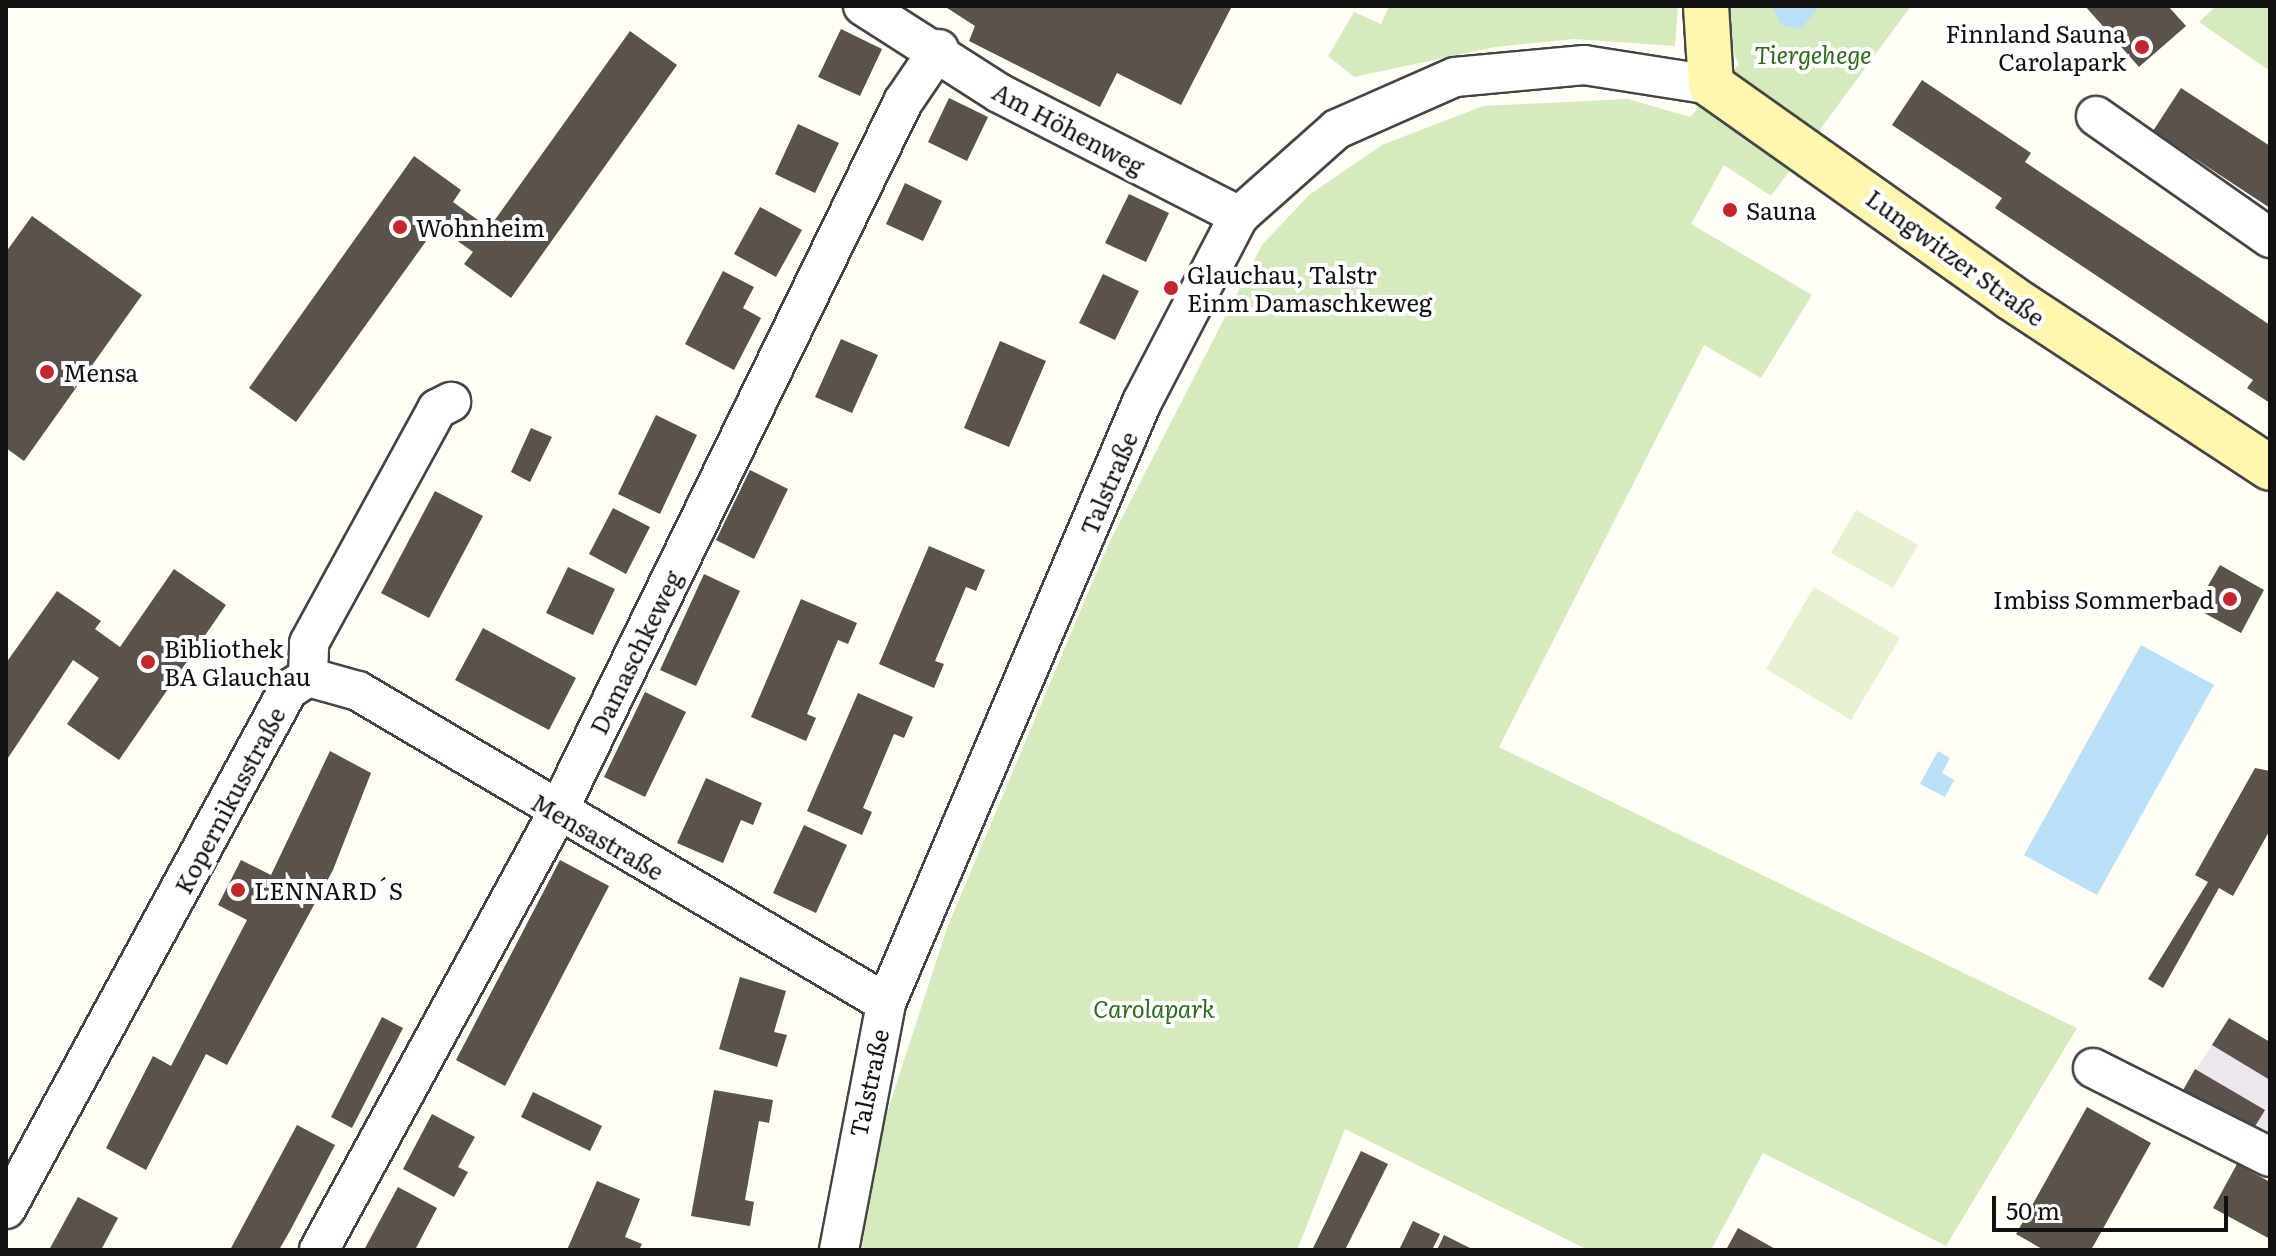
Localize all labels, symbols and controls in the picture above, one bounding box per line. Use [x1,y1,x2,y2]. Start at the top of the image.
place label: Finnland Sauna Carolapark [1945,19,2126,75]
marker: Finnland Sauna Carolapark [2133,38,2151,56]
park label: Tiergehege [1755,40,1871,68]
street label: Am Höhenweg [988,76,1150,180]
street label: Lungwitzer Straße [1861,183,2051,331]
place label: Sauna [1746,196,1816,224]
marker: Sauna [1721,201,1739,219]
place label: Wohnheim [416,213,545,241]
marker: Wohnheim [391,218,409,236]
place label: Glauchau, Talstr Einm Damaschkeweg [1187,260,1432,316]
marker: Glauchau, Talstr Einm Damaschkeweg [1162,279,1180,297]
place label: Mensa [63,358,138,386]
marker: Mensa [38,363,56,381]
street label: Talstraße [1073,427,1143,539]
street label: Damaschkeweg [583,566,687,738]
place label: Imbiss Sommerbad [1993,585,2214,613]
marker: Imbiss Sommerbad [2221,590,2239,608]
place label: Bibliothek BA Glauchau [164,634,311,690]
marker: Bibliothek BA Glauchau [139,653,157,671]
street label: Kopernikusstraße [168,702,290,898]
street label: Mensastraße [527,787,669,885]
place label: LENNARD´S [254,876,403,904]
marker: LENNARD´S [229,881,247,899]
park label: Carolapark [1093,994,1215,1022]
street label: Talstraße [843,1026,893,1140]
scale bar [1996,1180,2232,1230]
text: 50 m [2006,1192,2060,1227]

